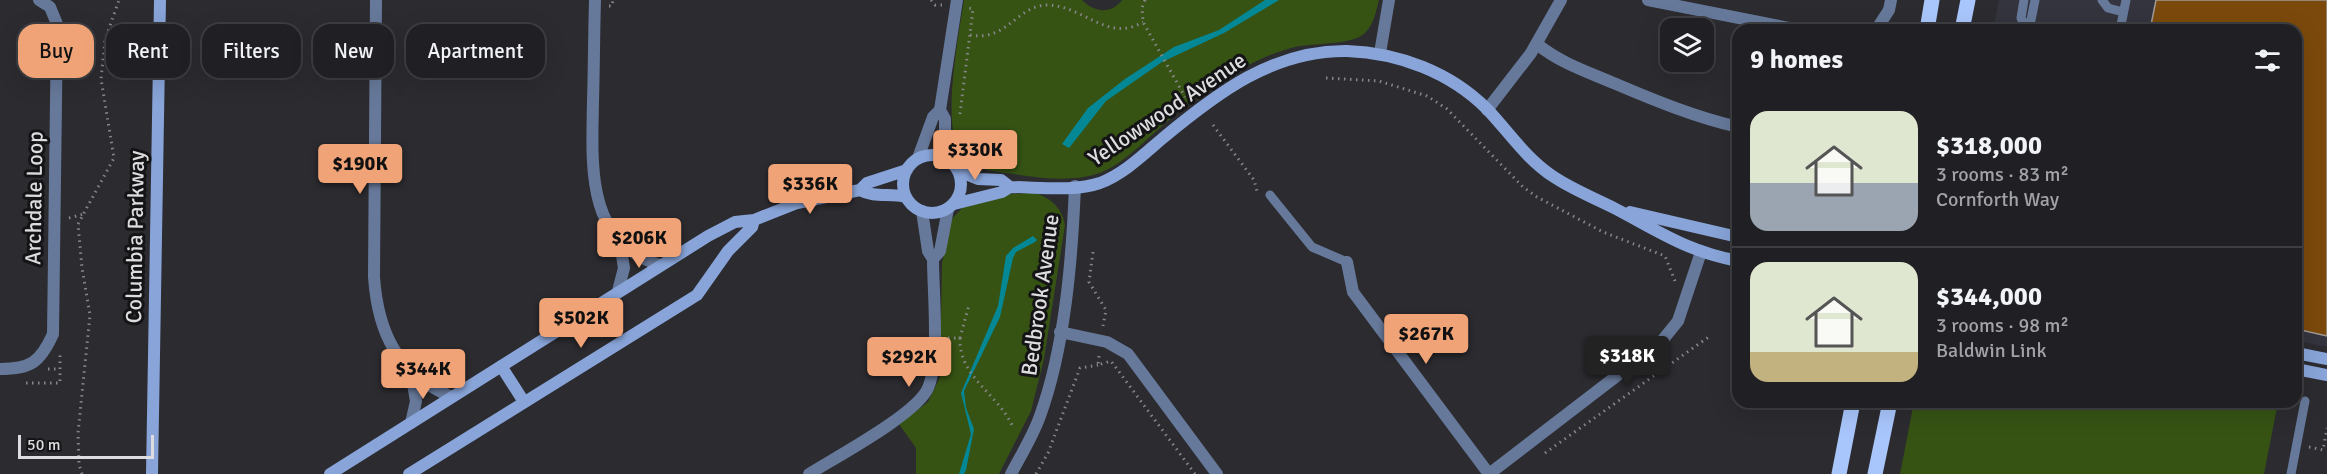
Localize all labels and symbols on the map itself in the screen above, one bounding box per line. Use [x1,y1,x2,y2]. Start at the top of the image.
street label: Yellowwood Avenue [1083,46,1251,172]
pin: $330K [933,130,1017,181]
street label: Archdale Loop [19,131,49,265]
pin: $190K [318,144,402,195]
street label: Columbia Parkway [120,150,150,324]
pin: $336K [768,164,852,215]
street label: Bedbrook Avenue [1015,212,1065,378]
pin: $206K [597,218,681,269]
pin: $502K [539,298,623,349]
pin: $267K [1384,314,1468,365]
pin: $318K [1585,336,1669,387]
pin: $292K [867,337,951,388]
pin: $344K [381,349,465,400]
scale bar [18,432,154,460]

